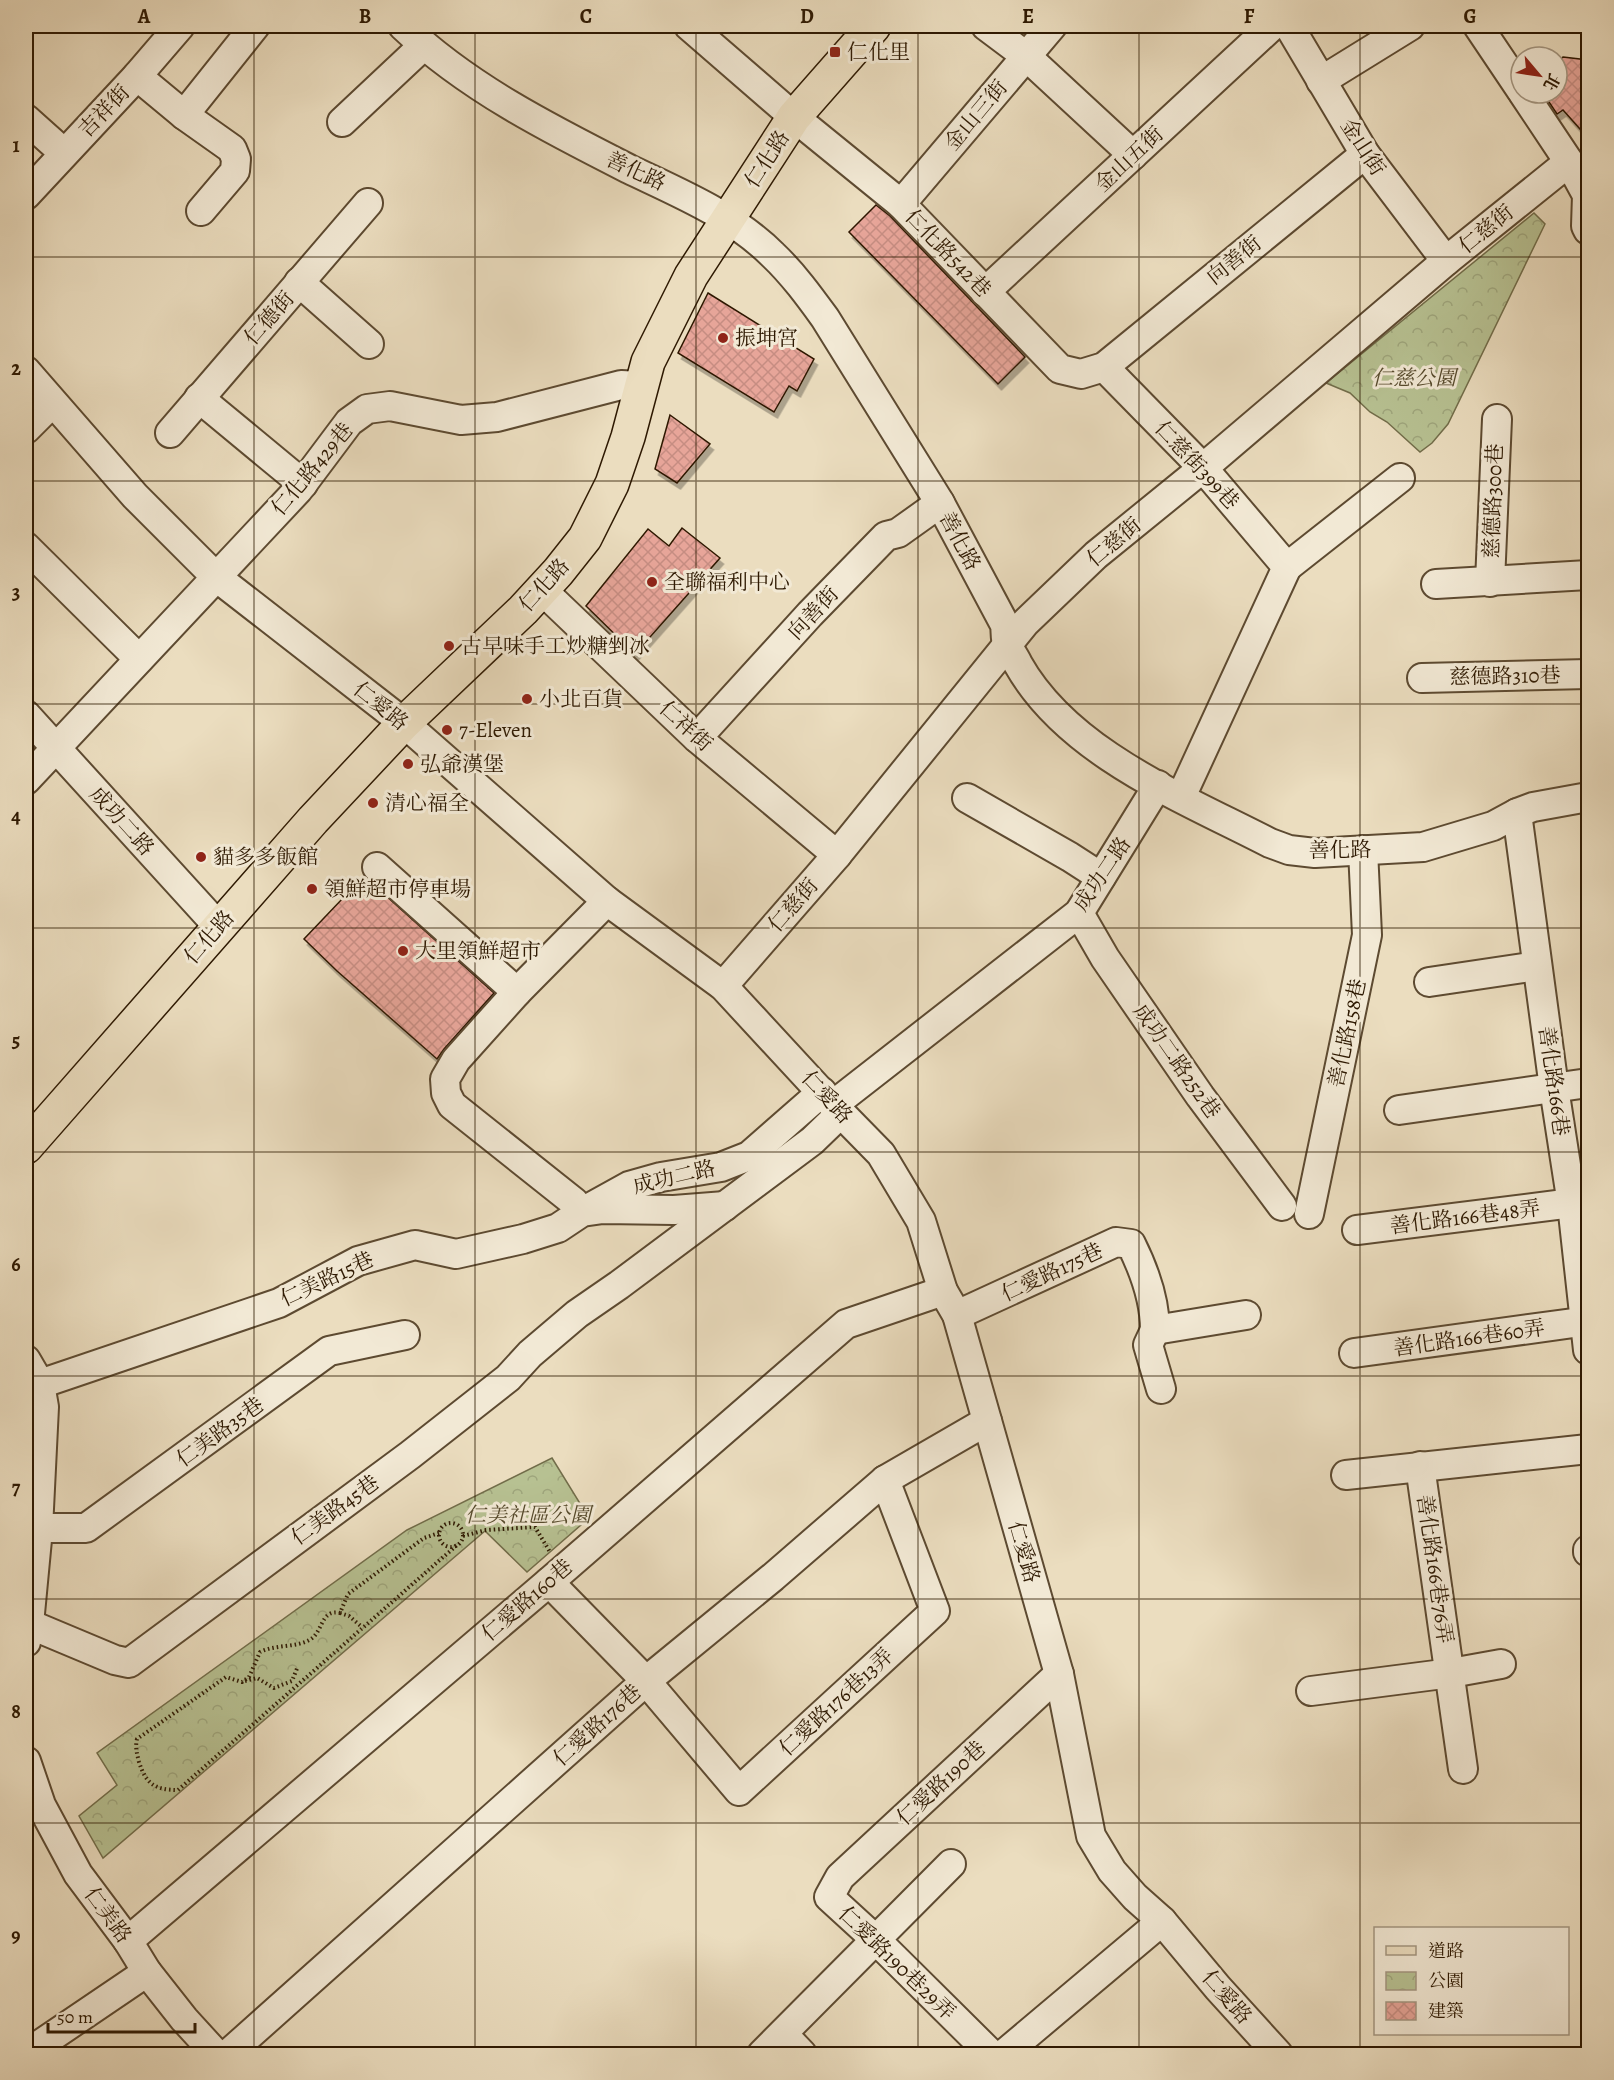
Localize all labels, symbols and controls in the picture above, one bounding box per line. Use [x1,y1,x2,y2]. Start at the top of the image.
text: A [137,3,151,30]
text: B [359,3,371,30]
text: C [580,3,592,30]
text: D [800,3,814,30]
text: E [1022,3,1034,30]
text: F [1244,3,1255,30]
text: G [1463,3,1477,30]
place label: 仁化里 [847,38,910,66]
marker: 仁化里 [828,45,842,59]
north arrow [1509,45,1569,105]
text: 北 [1538,69,1565,94]
street label: 金山三街 [938,74,1014,156]
street label: 吉祥街 [72,79,136,143]
street label: 金山街 [1334,113,1392,181]
street label: 金山五街 [1089,120,1169,198]
street label: 仁化路 [738,125,796,193]
text: 1 [12,132,20,159]
street label: 善化路 [602,145,670,197]
street label: 仁慈街 [1453,198,1519,260]
street label: 仁化路542巷 [899,203,997,303]
street label: 向善街 [1201,229,1267,291]
street label: 仁德街 [238,285,300,351]
place label: 振坤宮 [735,324,798,352]
marker: 振坤宮 [716,331,730,345]
text: 2 [11,355,21,382]
park label: 仁慈公園 [1372,364,1459,392]
street label: 仁慈街399巷 [1149,415,1245,515]
street label: 仁化路429巷 [265,417,359,521]
street label: 慈德路300巷 [1477,443,1509,559]
street label: 善化路 [933,507,987,575]
street label: 仁慈街 [1081,511,1147,573]
street label: 仁化路 [513,552,575,618]
place label: 全聯福利中心 [664,568,790,596]
marker: 全聯福利中心 [645,575,659,589]
text: 3 [12,579,20,606]
street label: 向善街 [781,580,845,646]
place label: 古早味手工炒糖剉冰 [461,632,650,660]
marker: 古早味手工炒糖剉冰 [442,639,456,653]
street label: 慈德路310巷 [1449,661,1561,691]
street label: 仁愛路 [348,675,414,737]
place label: 小北百貨 [539,685,623,713]
marker: 小北百貨 [520,692,534,706]
street label: 仁祥街 [653,695,719,757]
place label: 7-Eleven [459,716,532,744]
marker: 7-Eleven [440,723,454,737]
place label: 弘爺漢堡 [420,750,504,778]
marker: 弘爺漢堡 [401,757,415,771]
street label: 成功二路 [83,780,161,862]
place label: 清心福全 [385,789,469,817]
marker: 清心福全 [366,796,380,810]
text: 4 [11,803,21,830]
street label: 成功二路 [1067,831,1137,917]
street label: 善化路 [1308,835,1372,865]
place label: 貓多多飯館 [213,843,318,871]
marker: 貓多多飯館 [194,850,208,864]
street label: 仁慈街 [762,872,824,938]
place label: 領鮮超市停車場 [324,875,471,903]
marker: 領鮮超市停車場 [305,882,319,896]
street label: 仁化路 [178,904,240,970]
place label: 大里領鮮超市 [415,937,541,965]
marker: 大里領鮮超市 [396,944,410,958]
street label: 善化路158巷 [1322,976,1372,1090]
street label: 成功二路252巷 [1127,998,1227,1124]
street label: 善化路166巷 [1532,1024,1576,1138]
text: 5 [12,1027,20,1054]
street label: 仁愛路 [795,1064,859,1130]
street label: 成功二路 [630,1154,718,1200]
street label: 善化路166巷48弄 [1388,1194,1542,1240]
street label: 仁愛路175巷 [997,1236,1107,1308]
street label: 仁美路15巷 [276,1245,378,1313]
text: 6 [11,1251,21,1278]
street label: 善化路166巷60弄 [1392,1314,1546,1362]
street label: 仁美路35巷 [171,1391,269,1473]
street label: 仁美路45巷 [285,1469,385,1551]
text: 7 [12,1474,21,1501]
street label: 善化路166巷76弄 [1411,1493,1459,1645]
park label: 仁美社區公園 [465,1501,594,1529]
street label: 仁愛路 [1002,1518,1046,1586]
street label: 仁愛路160巷 [476,1553,578,1647]
street label: 仁愛路176巷13弄 [773,1642,899,1762]
street label: 仁愛路176巷 [547,1678,647,1772]
text: 8 [11,1698,21,1725]
street label: 仁愛路190巷 [891,1735,991,1831]
street label: 仁美路 [78,1881,138,1949]
street label: 仁愛路190巷29弄 [832,1900,962,2026]
text: 9 [11,1922,21,1949]
legend [1374,1927,1569,2035]
text: 道路 [1428,1939,1464,1963]
street label: 仁愛路 [1196,1964,1258,2030]
text: 公園 [1428,1969,1464,1993]
scale bar [48,1996,195,2034]
text: 建築 [1428,1999,1464,2023]
text: 50 m [57,2005,93,2029]

